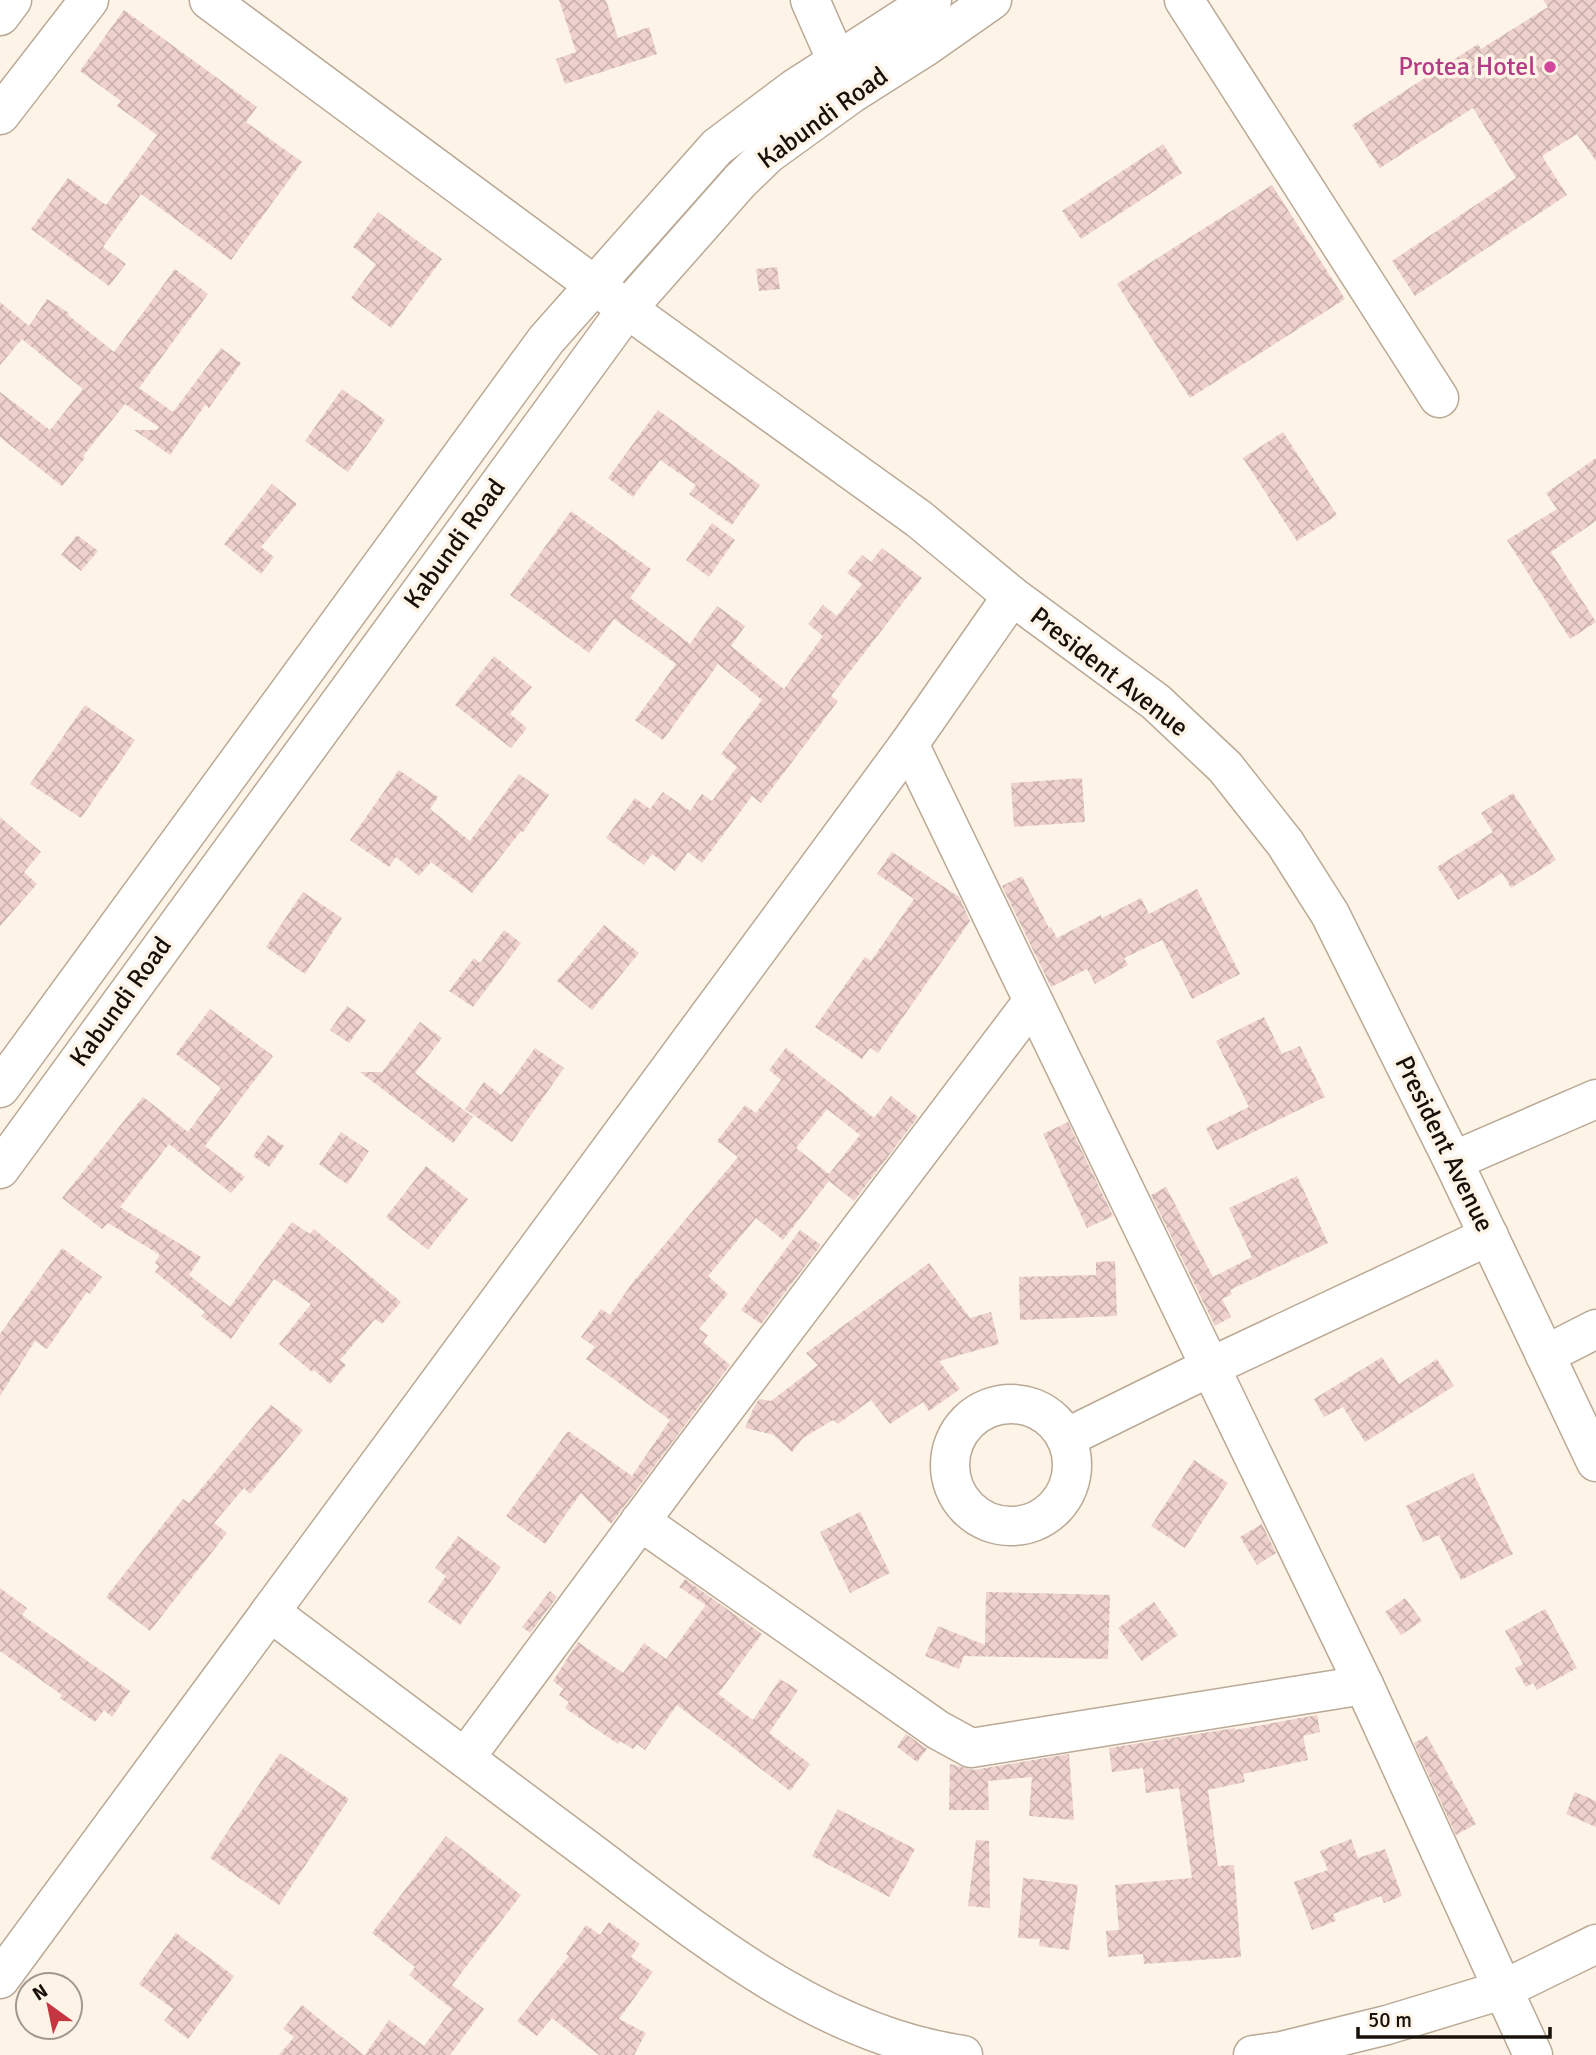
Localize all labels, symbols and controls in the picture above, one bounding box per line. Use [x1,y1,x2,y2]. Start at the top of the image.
place label: Protea Hotel [1398,51,1536,83]
marker: Protea Hotel [1542,59,1558,75]
street label: Kabundi Road [752,60,894,176]
street label: Kabundi Road [397,473,513,615]
street label: President Avenue [1023,600,1195,744]
street label: Kabundi Road [63,931,179,1073]
street label: President Avenue [1388,1051,1500,1237]
north arrow [14,1971,84,2041]
text: N [28,1979,52,2006]
scale bar [1358,1996,1550,2040]
text: 50 m [1368,2007,1412,2033]

